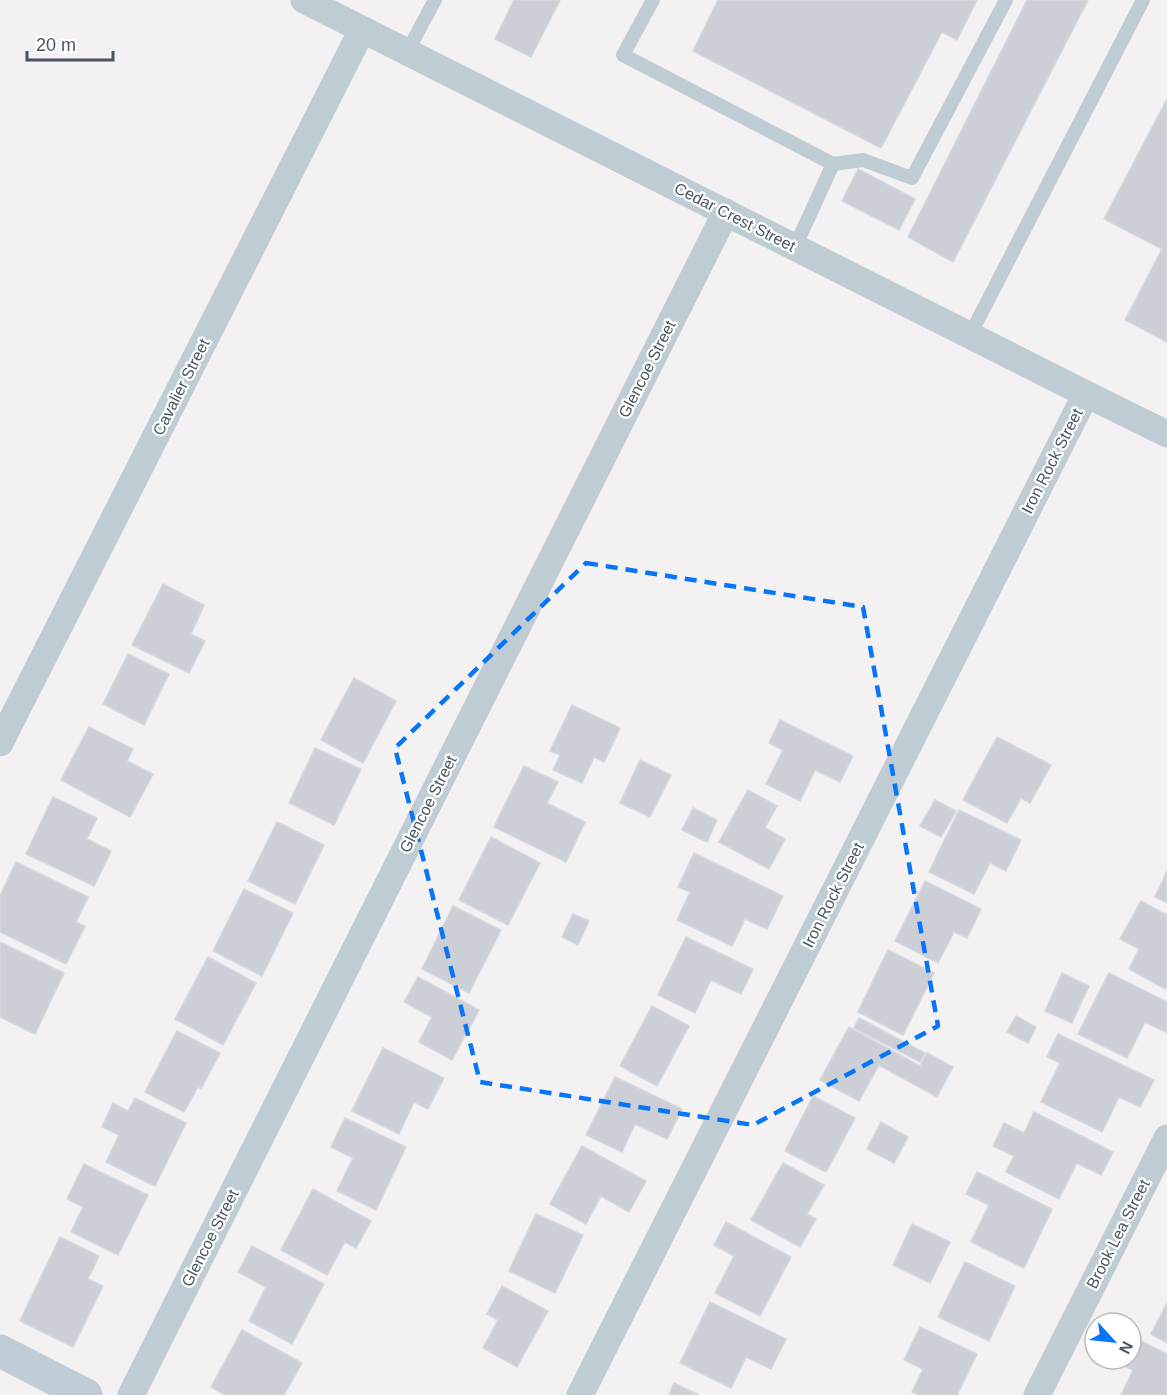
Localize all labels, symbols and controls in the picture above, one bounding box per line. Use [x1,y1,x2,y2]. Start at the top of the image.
scale bar [27,24,112,62]
text: 20 m [36,35,76,55]
street label: Cedar Crest Street [672,179,799,255]
street label: Glencoe Street [615,317,679,420]
street label: Cavalier Street [149,336,213,438]
street label: Iron Rock Street [1018,405,1086,516]
street label: Glencoe Street [396,752,460,855]
street label: Iron Rock Street [799,839,867,950]
street label: Brook Lea Street [1083,1176,1153,1291]
street label: Glencoe Street [178,1186,242,1289]
north arrow [1083,1311,1143,1371]
text: N [1116,1339,1136,1357]

